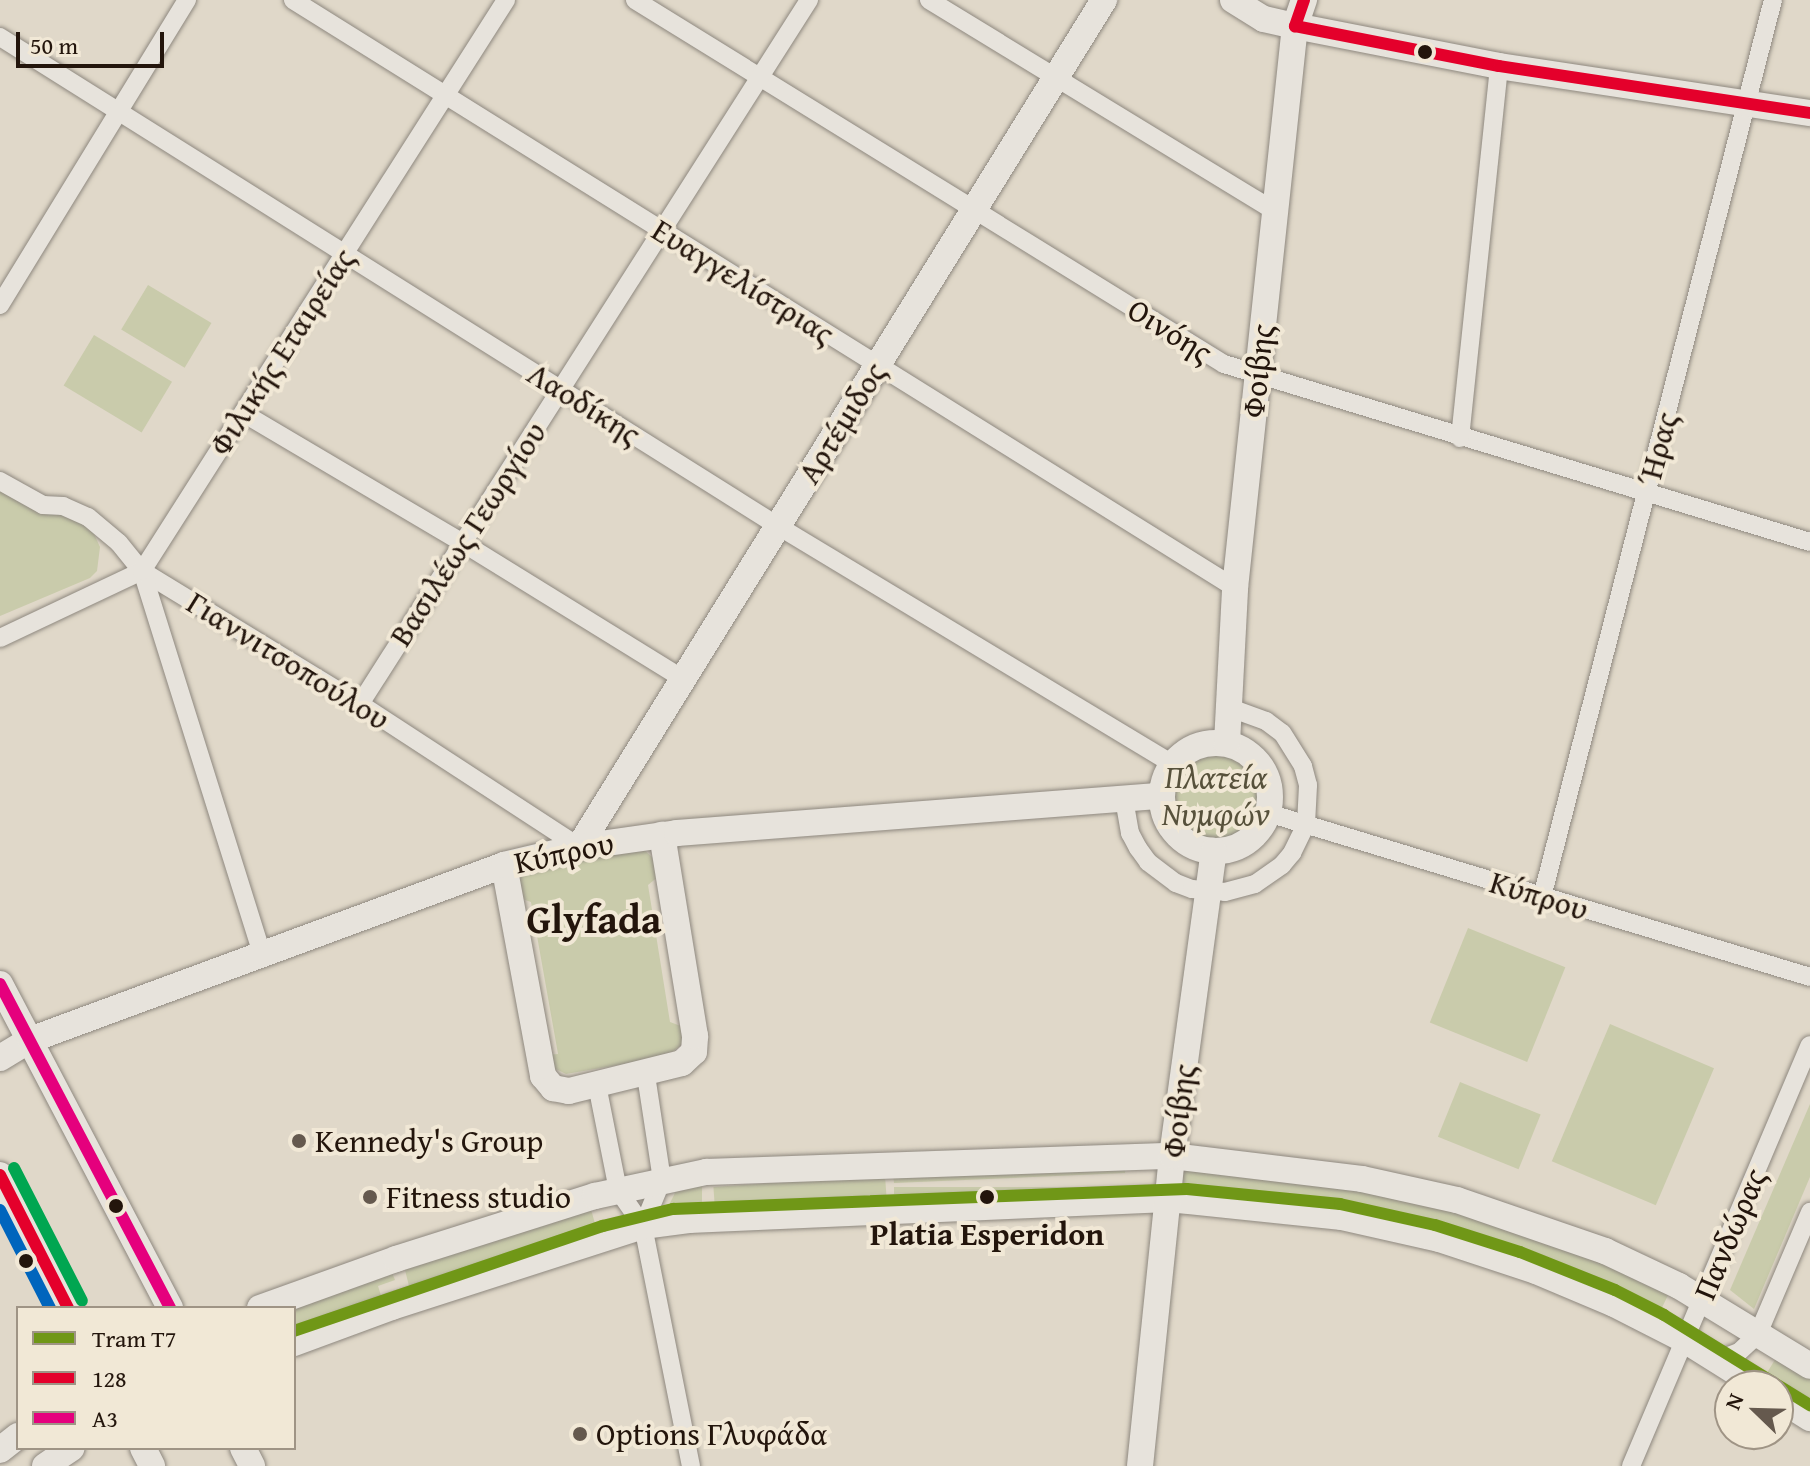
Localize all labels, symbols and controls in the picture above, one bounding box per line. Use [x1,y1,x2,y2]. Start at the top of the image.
scale bar [20,16,168,66]
text: 50 m [30,28,78,63]
unlabelled marker [1417,44,1433,60]
street label: Ευαγγελίστριας [645,211,841,353]
street label: Φιλικής Εταιρείας [201,241,363,463]
street label: Οινόης [1121,290,1219,372]
street label: Φοίβης [1234,322,1282,420]
street label: Λαοδίκης [520,354,648,454]
street label: Αρτέμιδος [790,355,894,491]
street label: Ήρας [1630,408,1686,490]
street label: Βασιλέως Γεωργίου [381,415,555,653]
street label: Γιαννιτσοπούλου [180,583,396,739]
park label: Πλατεία Νυμφών [1162,759,1270,834]
street label: Κύπρου [511,824,617,882]
street label: Κύπρου [1485,863,1593,929]
district label: Glyfada [526,895,662,943]
street label: Φοίβης [1154,1062,1204,1160]
place label: Kennedy's Group [315,1122,543,1160]
marker: Kennedy's Group [290,1132,308,1150]
street label: Πανδώρας [1685,1163,1775,1305]
place label: Fitness studio [386,1178,571,1216]
marker: Platia Esperidon [973,1183,1001,1211]
marker: Fitness studio [361,1188,379,1206]
unlabelled marker [108,1198,124,1214]
place label: Platia Esperidon [870,1215,1104,1253]
unlabelled marker [18,1253,34,1269]
legend [16,1306,296,1450]
text: Tram Τ7 [92,1321,176,1356]
text: 128 [92,1361,127,1396]
north arrow [1714,1370,1794,1450]
text: N [1716,1388,1751,1414]
text: Α3 [92,1401,118,1436]
place label: Options Γλυφάδα [596,1415,828,1453]
marker: Options Γλυφάδα [571,1425,589,1443]

